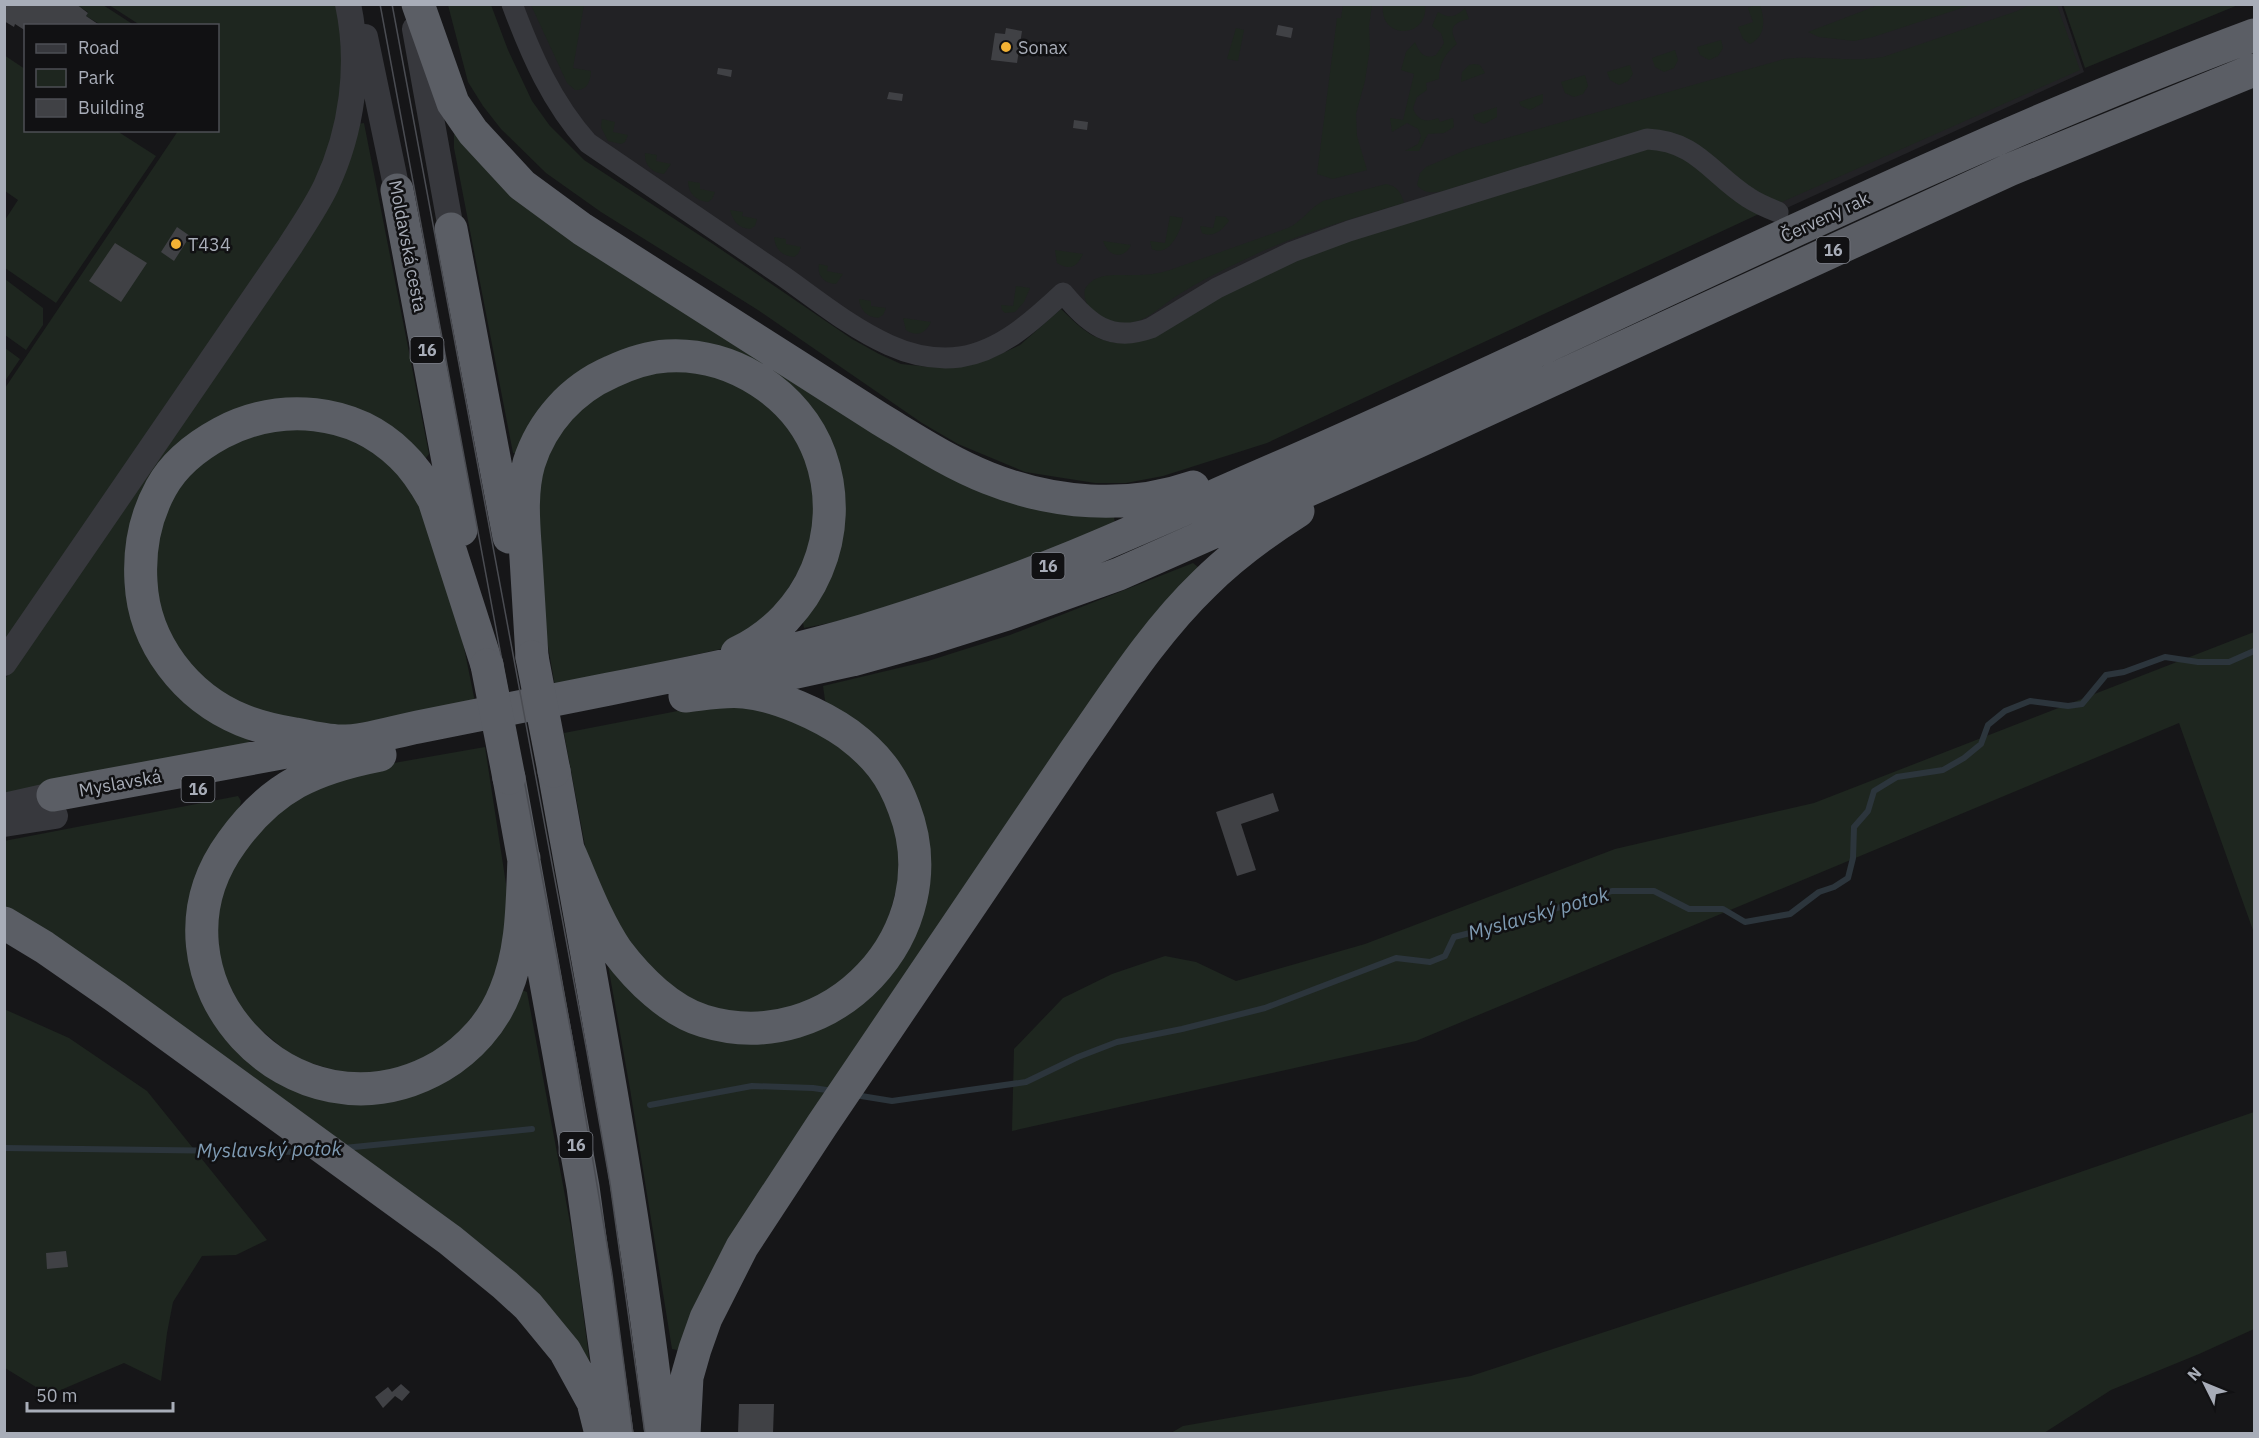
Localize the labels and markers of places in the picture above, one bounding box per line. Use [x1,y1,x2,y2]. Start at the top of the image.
place label: Sonax [1018,36,1068,59]
marker: Sonax [999,40,1013,54]
place label: T434 [188,233,231,256]
marker: T434 [169,237,183,251]

